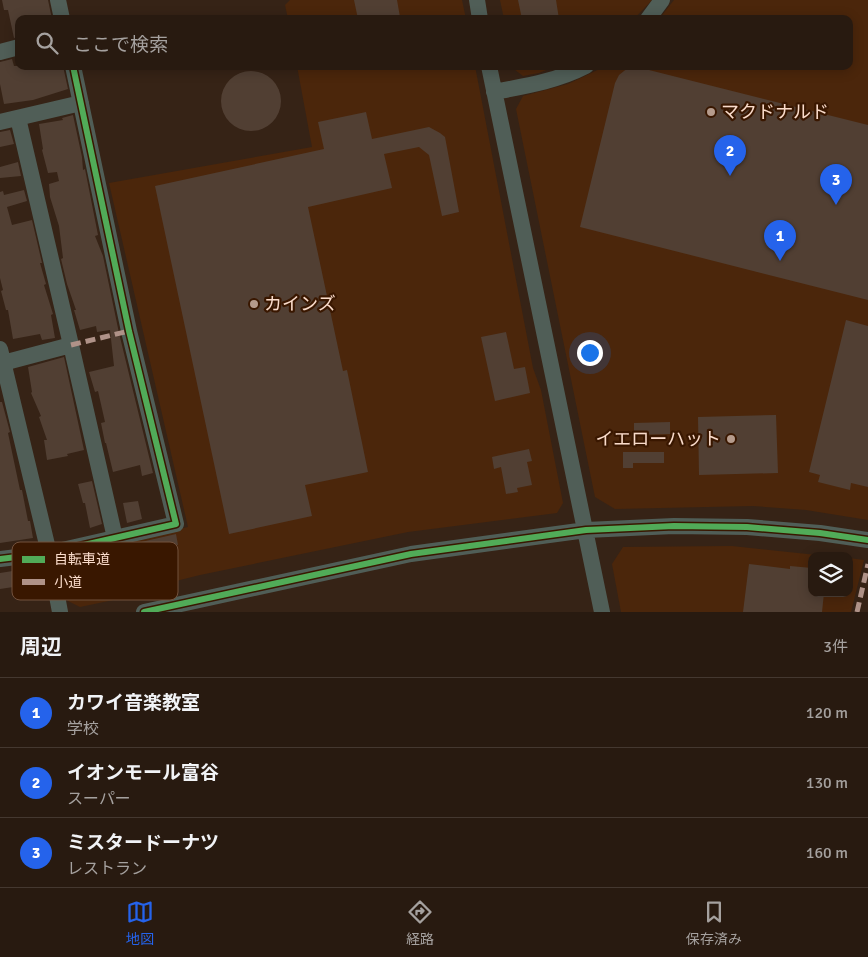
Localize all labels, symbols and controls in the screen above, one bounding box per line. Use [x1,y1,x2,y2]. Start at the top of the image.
search box [15,15,853,70]
icon: search [33,29,61,57]
text: ここで検索 [73,33,168,57]
place label: マクドナルド [721,101,829,123]
marker: マクドナルド [705,106,717,118]
pin: 2 [714,135,746,176]
pin: 3 [820,164,852,205]
pin: 1 [764,220,796,261]
place label: カインズ [264,293,336,315]
marker: カインズ [248,298,260,310]
your location [577,340,603,366]
place label: イエローハット [596,428,721,450]
marker: イエローハット [725,433,737,445]
legend [12,542,178,600]
text: 自転車道 [54,551,110,568]
map controls [808,552,853,597]
button: layers [808,552,853,597]
text: 小道 [54,574,82,591]
text: 周辺 [20,634,62,660]
text: 3件 [823,637,848,657]
text: カワイ音楽教室 [67,691,200,715]
text: 1 [32,703,40,723]
text: 120 m [806,703,848,723]
text: 学校 [67,719,99,739]
text: イオンモール富谷 [67,761,219,785]
text: 2 [32,773,40,793]
text: 130 m [806,773,848,793]
text: スーパー [67,789,131,809]
text: ミスタードーナツ [67,831,219,855]
text: 3 [32,843,40,863]
text: 160 m [806,843,848,863]
text: レストラン [67,859,147,879]
tab: 地図 [126,898,154,948]
tab: 経路 [406,898,434,948]
tab: 保存済み [686,898,742,948]

